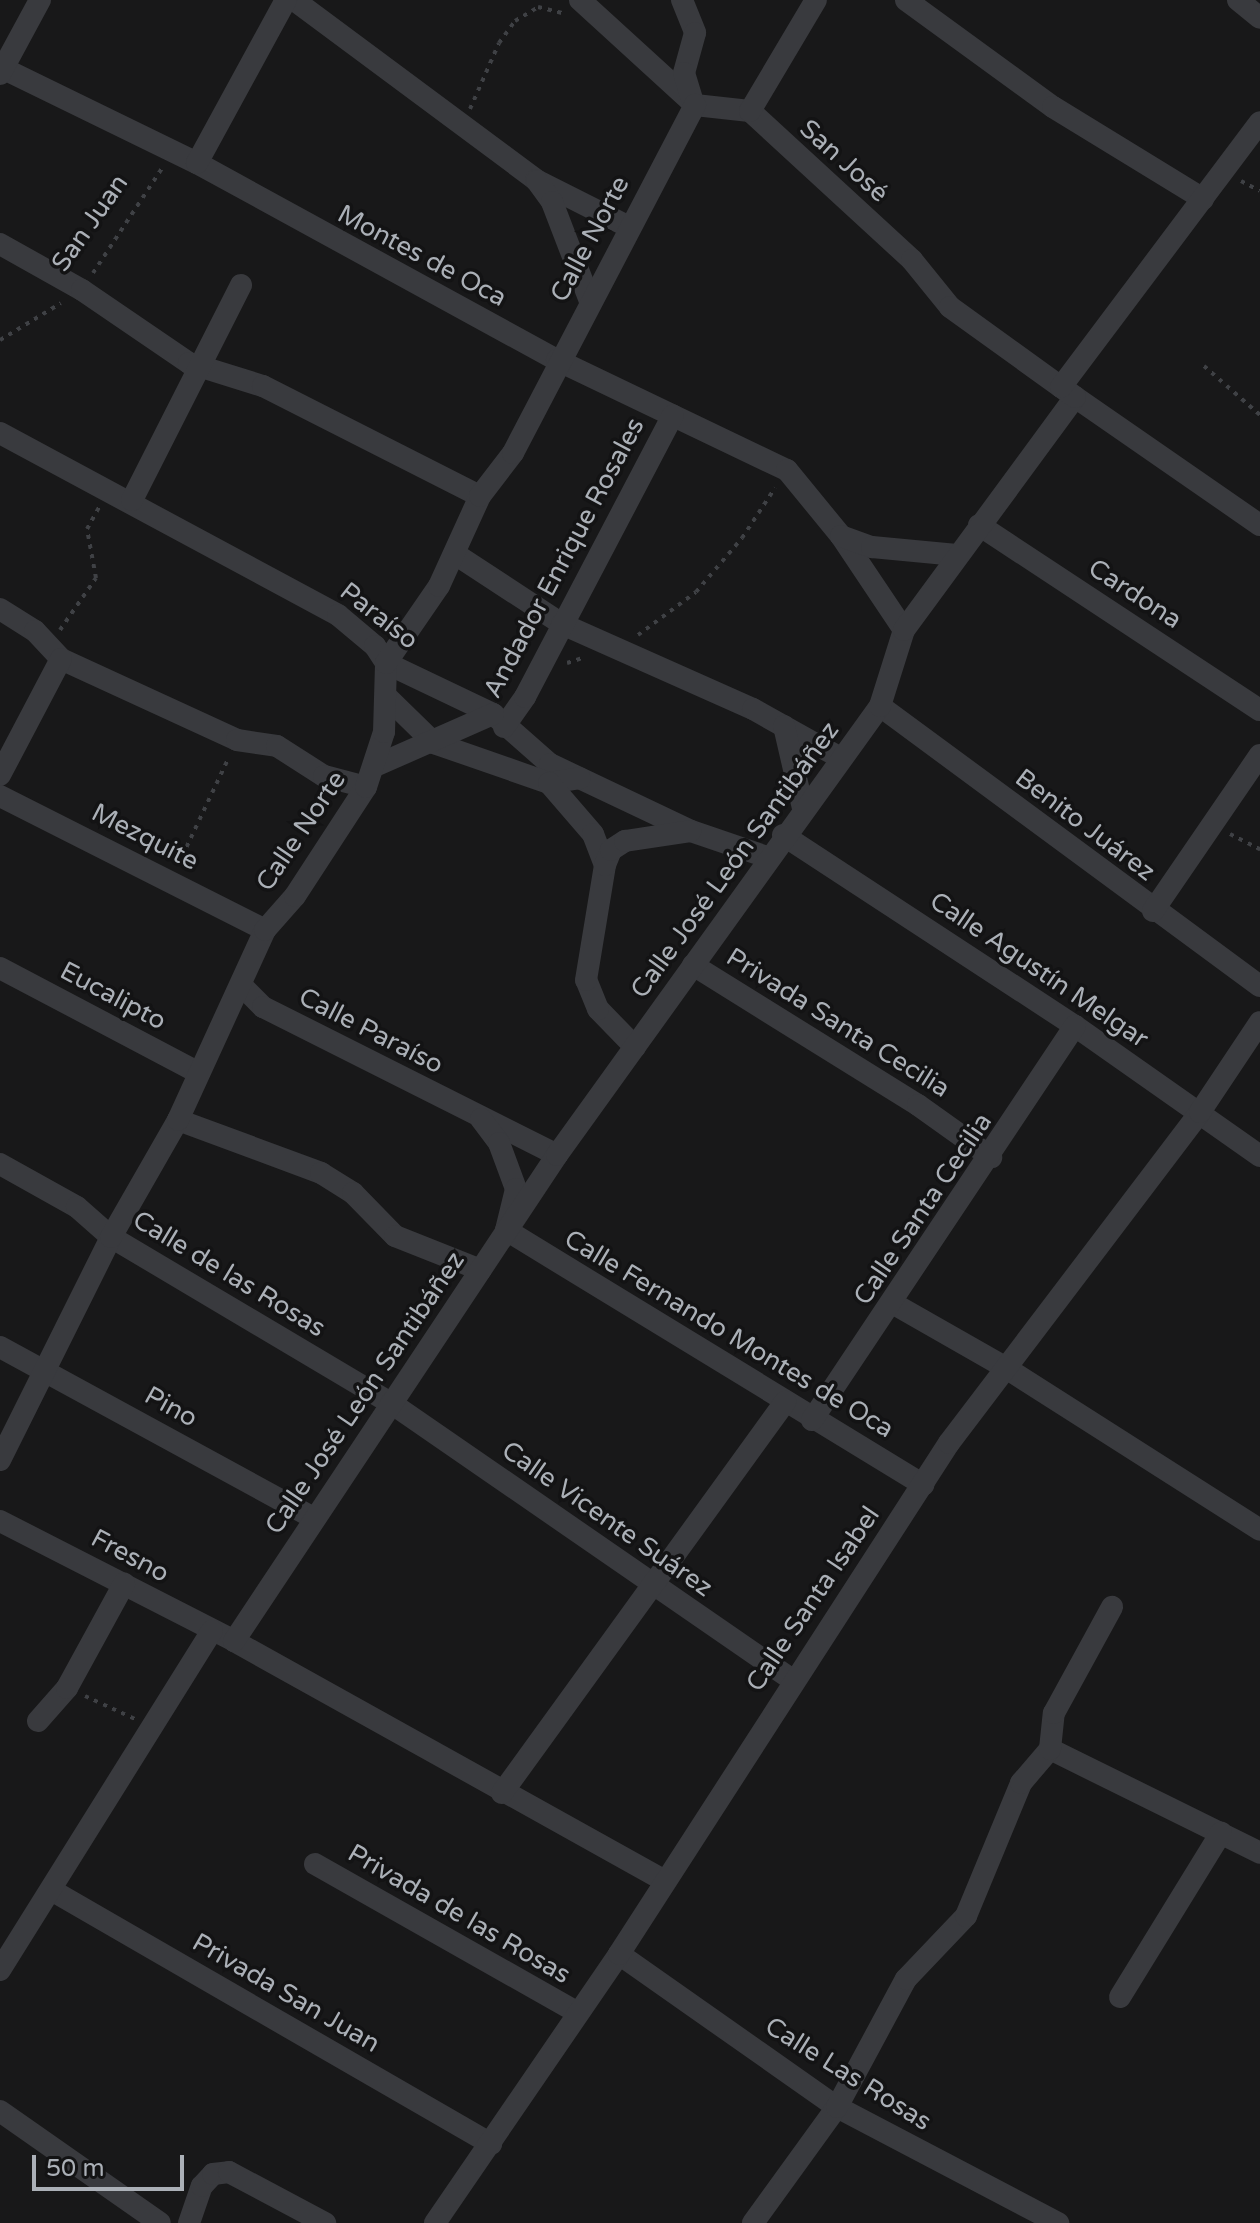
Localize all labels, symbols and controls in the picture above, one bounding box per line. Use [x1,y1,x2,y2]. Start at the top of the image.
street label: San José [793,113,895,209]
street label: San Juan [45,168,135,278]
street label: Calle Norte [544,171,636,307]
street label: Montes de Oca [332,198,512,314]
street label: Andador Enrique Rosales [477,413,651,703]
street label: Cardona [1083,552,1187,636]
street label: Paraíso [334,576,424,656]
street label: Calle José León Santibáñez [624,716,846,1004]
street label: Benito Juárez [1009,762,1161,888]
street label: Calle Norte [250,765,352,897]
street label: Mezquite [86,797,204,877]
street label: Calle Agustín Melgar [924,885,1154,1055]
street label: Privada Santa Cecilia [721,942,955,1104]
street label: Eucalipto [55,955,171,1037]
street label: Calle Paraíso [294,981,448,1081]
street label: Calle Santa Cecilia [847,1107,999,1311]
street label: Calle de las Rosas [127,1204,331,1344]
street label: Calle Fernando Montes de Oca [559,1223,899,1445]
street label: Calle José León Santibáñez [259,1246,471,1540]
street label: Pino [139,1380,203,1434]
street label: Calle Vicente Suárez [496,1435,718,1603]
street label: Calle Santa Isabel [740,1501,886,1697]
street label: Fresno [86,1523,174,1589]
street label: Privada de las Rosas [342,1838,576,1990]
street label: Privada San Juan [187,1927,385,2059]
street label: Calle Las Rosas [759,2010,937,2138]
scale bar [36,2139,188,2189]
text: 50 m [46,2154,104,2183]

